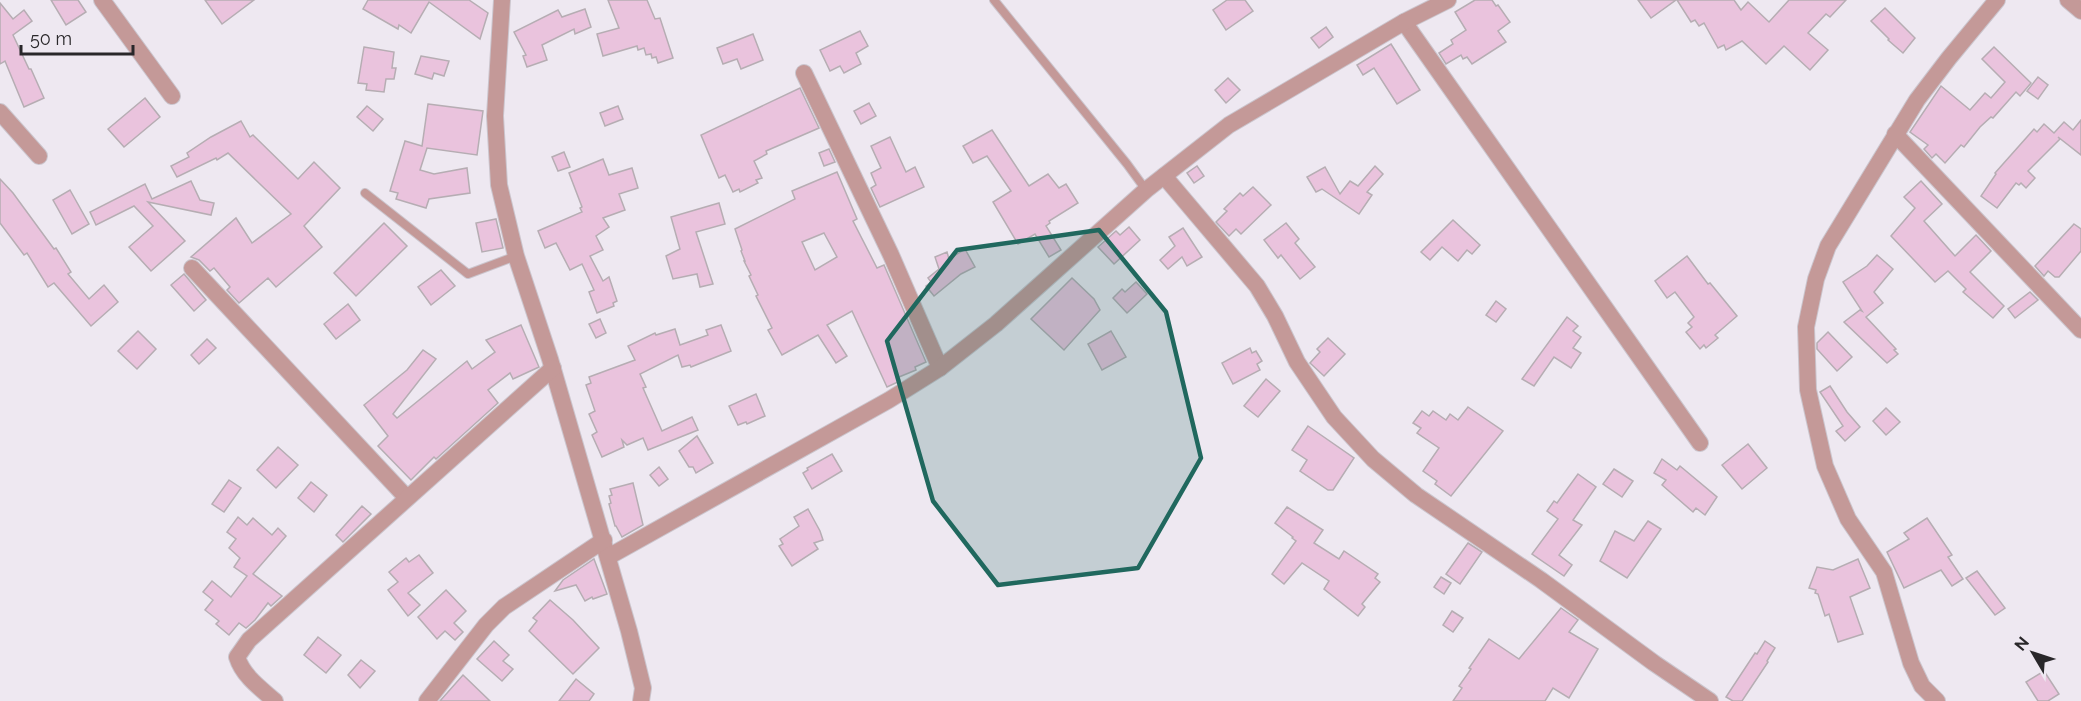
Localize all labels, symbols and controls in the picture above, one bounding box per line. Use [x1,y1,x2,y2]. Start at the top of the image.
scale bar [21,18,134,56]
text: 50 m [30,28,72,49]
north arrow [2003,623,2063,683]
text: N [2011,633,2033,655]

